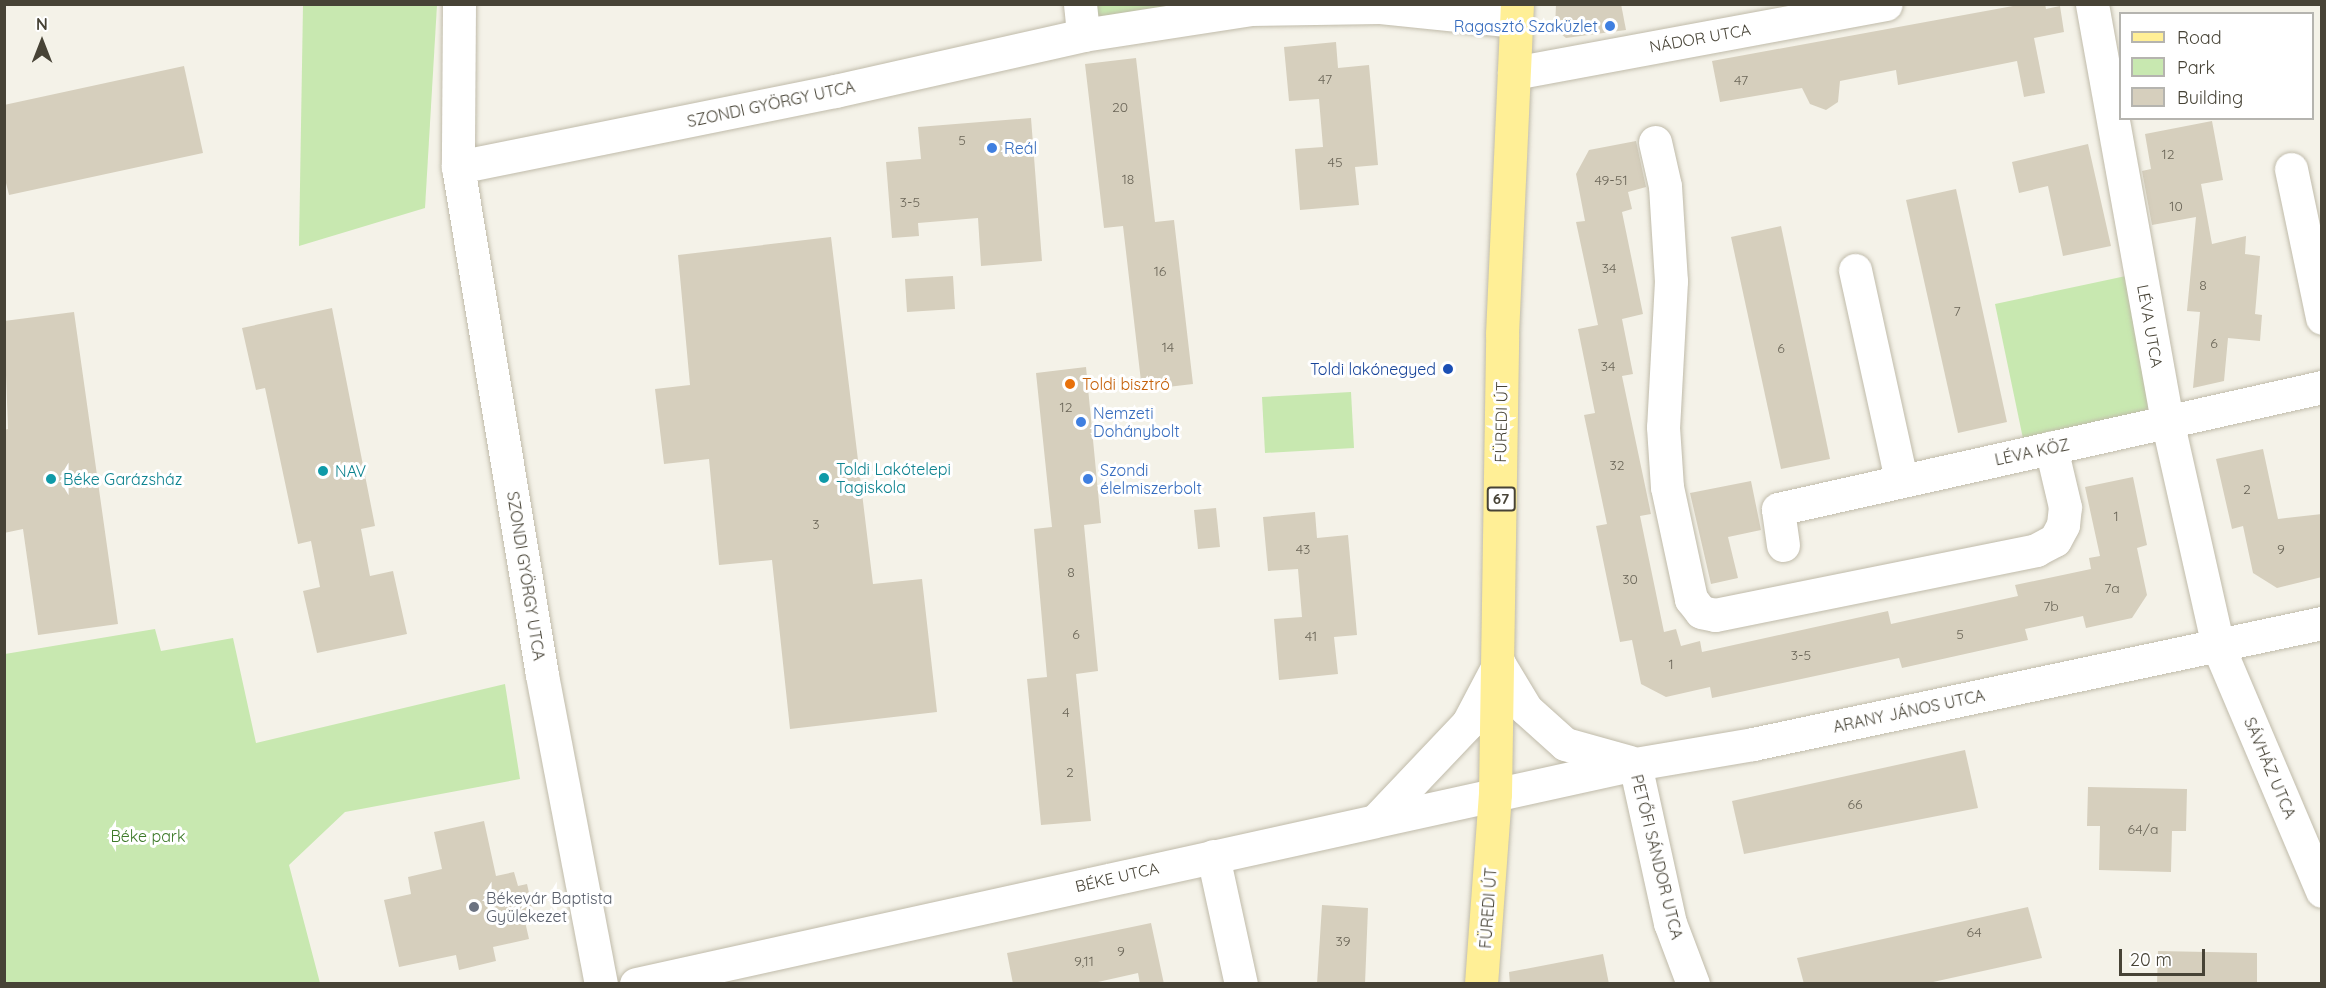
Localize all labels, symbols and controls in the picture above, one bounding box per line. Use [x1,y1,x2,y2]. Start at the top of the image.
north arrow [12,12,72,72]
legend [2119,12,2314,120]
text: N [36,14,48,34]
place label: Ragasztó Szaküzlet [1454,16,1598,36]
marker: Ragasztó Szaküzlet [1603,19,1617,33]
street label: NÁDOR UTCA [1648,20,1752,56]
text: Road [2177,26,2222,49]
text: Park [2177,56,2215,79]
house number: 47 [1318,71,1332,87]
house number: 47 [1734,72,1748,88]
street label: SZONDI GYÖRGY UTCA [685,77,857,131]
text: Building [2177,86,2243,109]
house number: 20 [1112,99,1128,115]
house number: 5 [958,132,966,148]
place label: Reál [1004,138,1037,158]
marker: Reál [985,141,999,155]
house number: 12 [2162,146,2174,162]
house number: 45 [1327,154,1343,170]
house number: 18 [1122,171,1134,187]
house number: 49-51 [1594,172,1628,188]
house number: 3-5 [900,194,920,210]
house number: 10 [2169,198,2183,214]
house number: 34 [1602,260,1616,276]
house number: 16 [1154,263,1166,279]
house number: 8 [2199,277,2207,293]
street label: LÉVA UTCA [2133,283,2167,369]
house number: 7 [1953,303,1961,319]
house number: 6 [2210,335,2218,351]
house number: 14 [1162,339,1174,355]
house number: 6 [1777,340,1785,356]
house number: 34 [1601,358,1615,374]
place label: Toldi lakónegyed [1310,359,1436,379]
marker: Toldi lakónegyed [1441,362,1455,376]
place label: Toldi bisztró [1082,374,1170,394]
marker: Toldi bisztró [1063,377,1077,391]
street label: FÜREDI ÚT [1491,381,1511,463]
house number: 12 [1060,399,1072,415]
place label: Nemzeti Dohánybolt [1093,403,1180,441]
marker: Nemzeti Dohánybolt [1074,415,1088,429]
street label: LÉVA KÖZ [1993,435,2071,469]
house number: 32 [1609,457,1625,473]
place label: Toldi Lakótelepi Tagiskola [836,459,951,497]
place label: Szondi élelmiszerbolt [1100,460,1202,498]
place label: NAV [335,461,366,481]
marker: NAV [316,464,330,478]
place label: Béke Garázsház [63,469,182,489]
marker: Toldi Lakótelepi Tagiskola [817,471,831,485]
marker: Béke Garázsház [44,472,58,486]
marker: Szondi élelmiszerbolt [1081,472,1095,486]
house number: 2 [2243,481,2251,497]
road number: 67 [1486,487,1516,511]
street label: SZONDI GYÖRGY UTCA [503,490,549,662]
house number: 1 [2113,508,2119,524]
house number: 3 [812,516,820,532]
house number: 43 [1296,541,1310,557]
house number: 9 [2277,541,2285,557]
house number: 8 [1067,564,1075,580]
house number: 30 [1622,571,1638,587]
house number: 7a [2104,580,2120,596]
house number: 7b [2043,598,2059,614]
house number: 6 [1072,626,1080,642]
house number: 5 [1956,626,1964,642]
house number: 41 [1305,628,1317,644]
house number: 3-5 [1791,647,1811,663]
house number: 1 [1668,656,1674,672]
street label: ARANY JÁNOS UTCA [1831,686,1987,736]
house number: 4 [1062,704,1070,720]
street label: SÁVHÁZ UTCA [2240,715,2300,821]
house number: 2 [1066,764,1074,780]
street label: PETŐFI SÁNDOR UTCA [1627,773,1687,941]
house number: 66 [1847,796,1863,812]
house number: 64/a [2128,821,2158,837]
park label: Béke park [110,826,186,846]
street label: BÉKE UTCA [1073,858,1161,896]
street label: FÜREDI ÚT [1476,867,1500,949]
place label: Békevár Baptista Gyülekezet [486,888,613,926]
marker: Békevár Baptista Gyülekezet [467,900,481,914]
house number: 64 [1966,924,1982,940]
house number: 39 [1335,933,1351,949]
scale bar [2122,937,2208,975]
house number: 9 [1117,943,1125,959]
text: 20 m [2130,948,2172,971]
house number: 9,11 [1074,953,1094,969]

